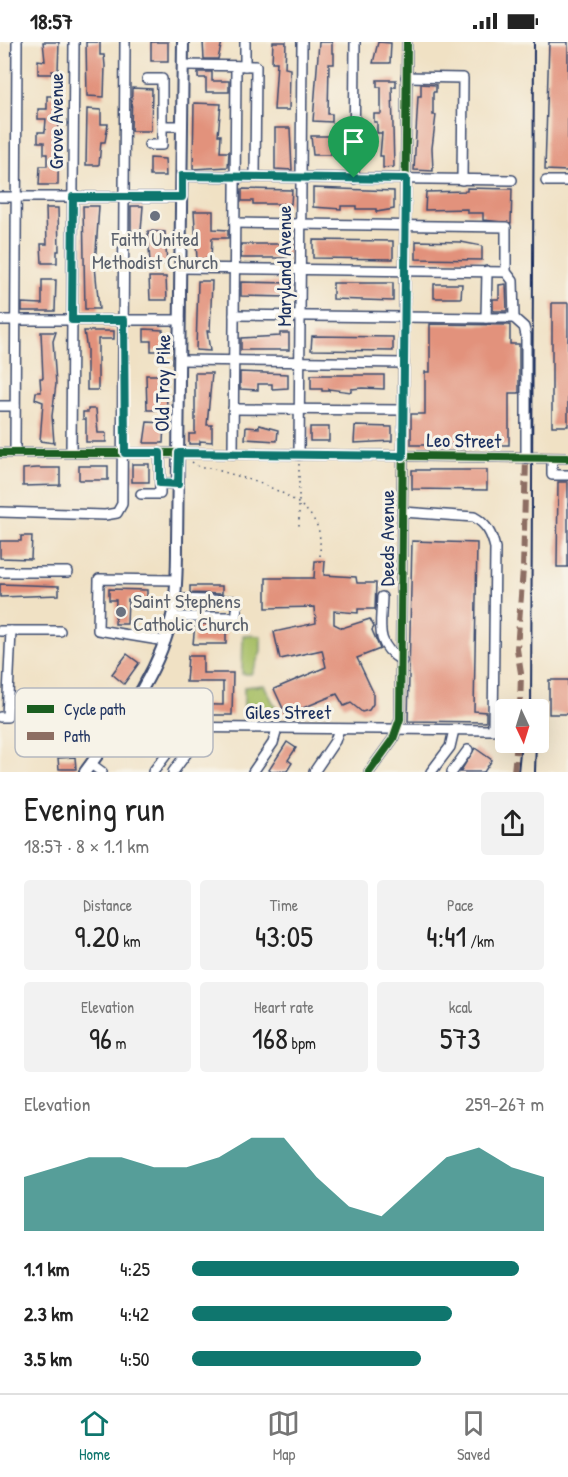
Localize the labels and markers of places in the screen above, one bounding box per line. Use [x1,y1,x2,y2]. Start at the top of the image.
pin [328,116,379,178]
marker: Faith United Methodist Church [148,209,162,223]
place label: Faith United Methodist Church [92,225,218,275]
place label: Saint Stephens Catholic Church [133,587,249,637]
marker: Saint Stephens Catholic Church [114,605,128,619]

